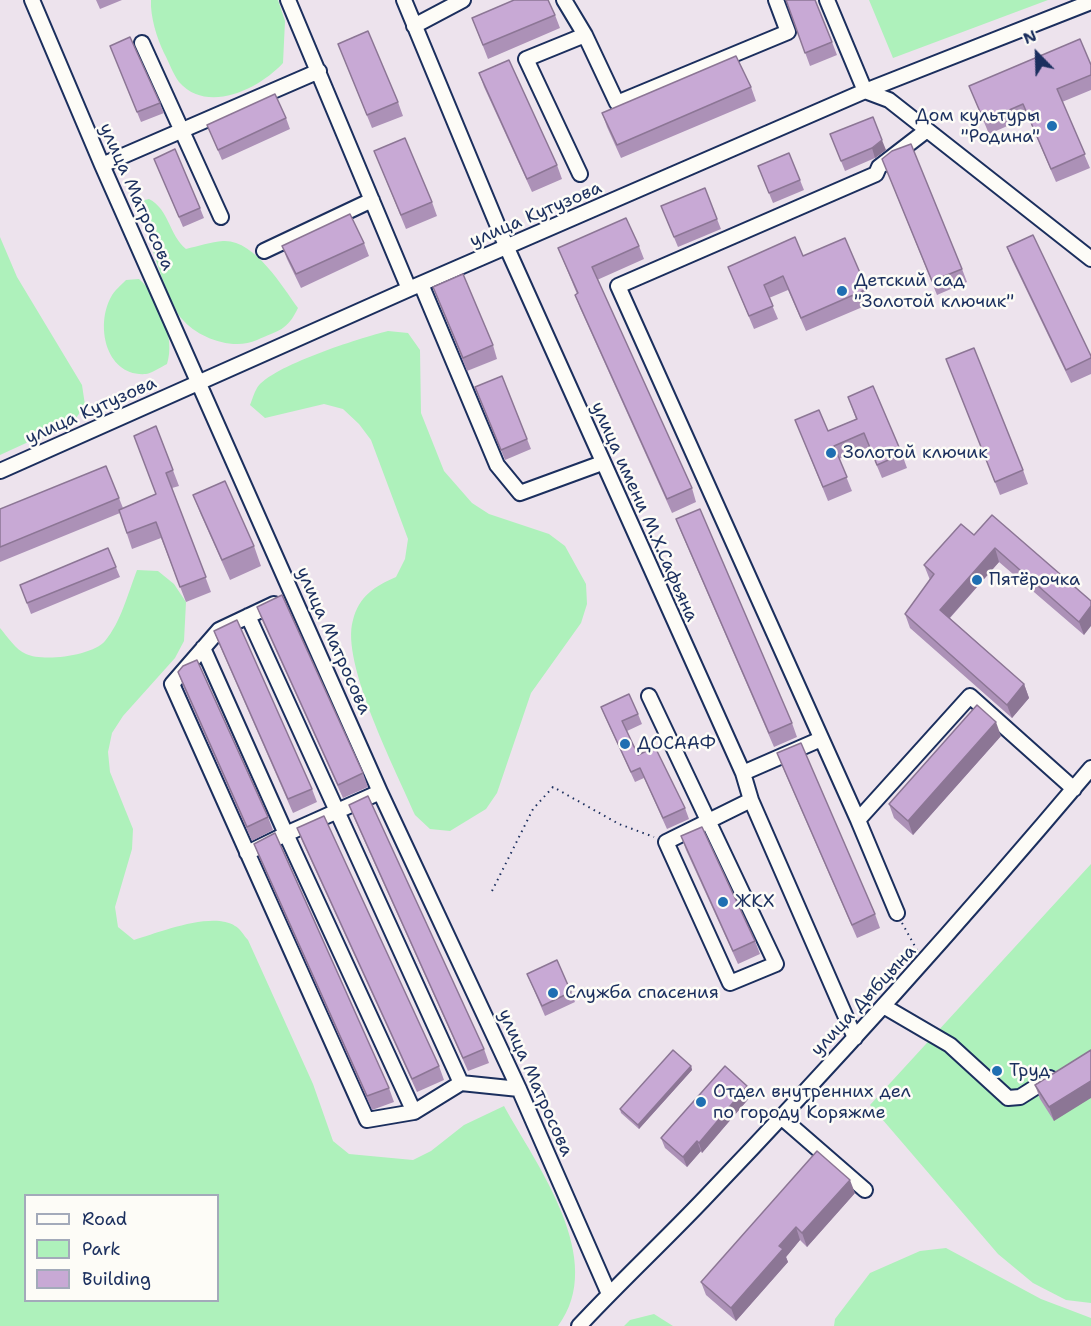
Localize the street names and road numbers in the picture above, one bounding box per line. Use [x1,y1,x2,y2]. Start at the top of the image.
street label: улица Матросова [94,120,178,274]
street label: улица Кутузова [467,177,605,253]
street label: улица Кутузова [22,372,160,450]
street label: улица имени М.Х.Сафьяна [586,399,702,625]
street label: улица Матросова [291,564,375,718]
street label: улица Дыбцына [807,941,921,1061]
street label: улица Матросова [493,1006,577,1160]

